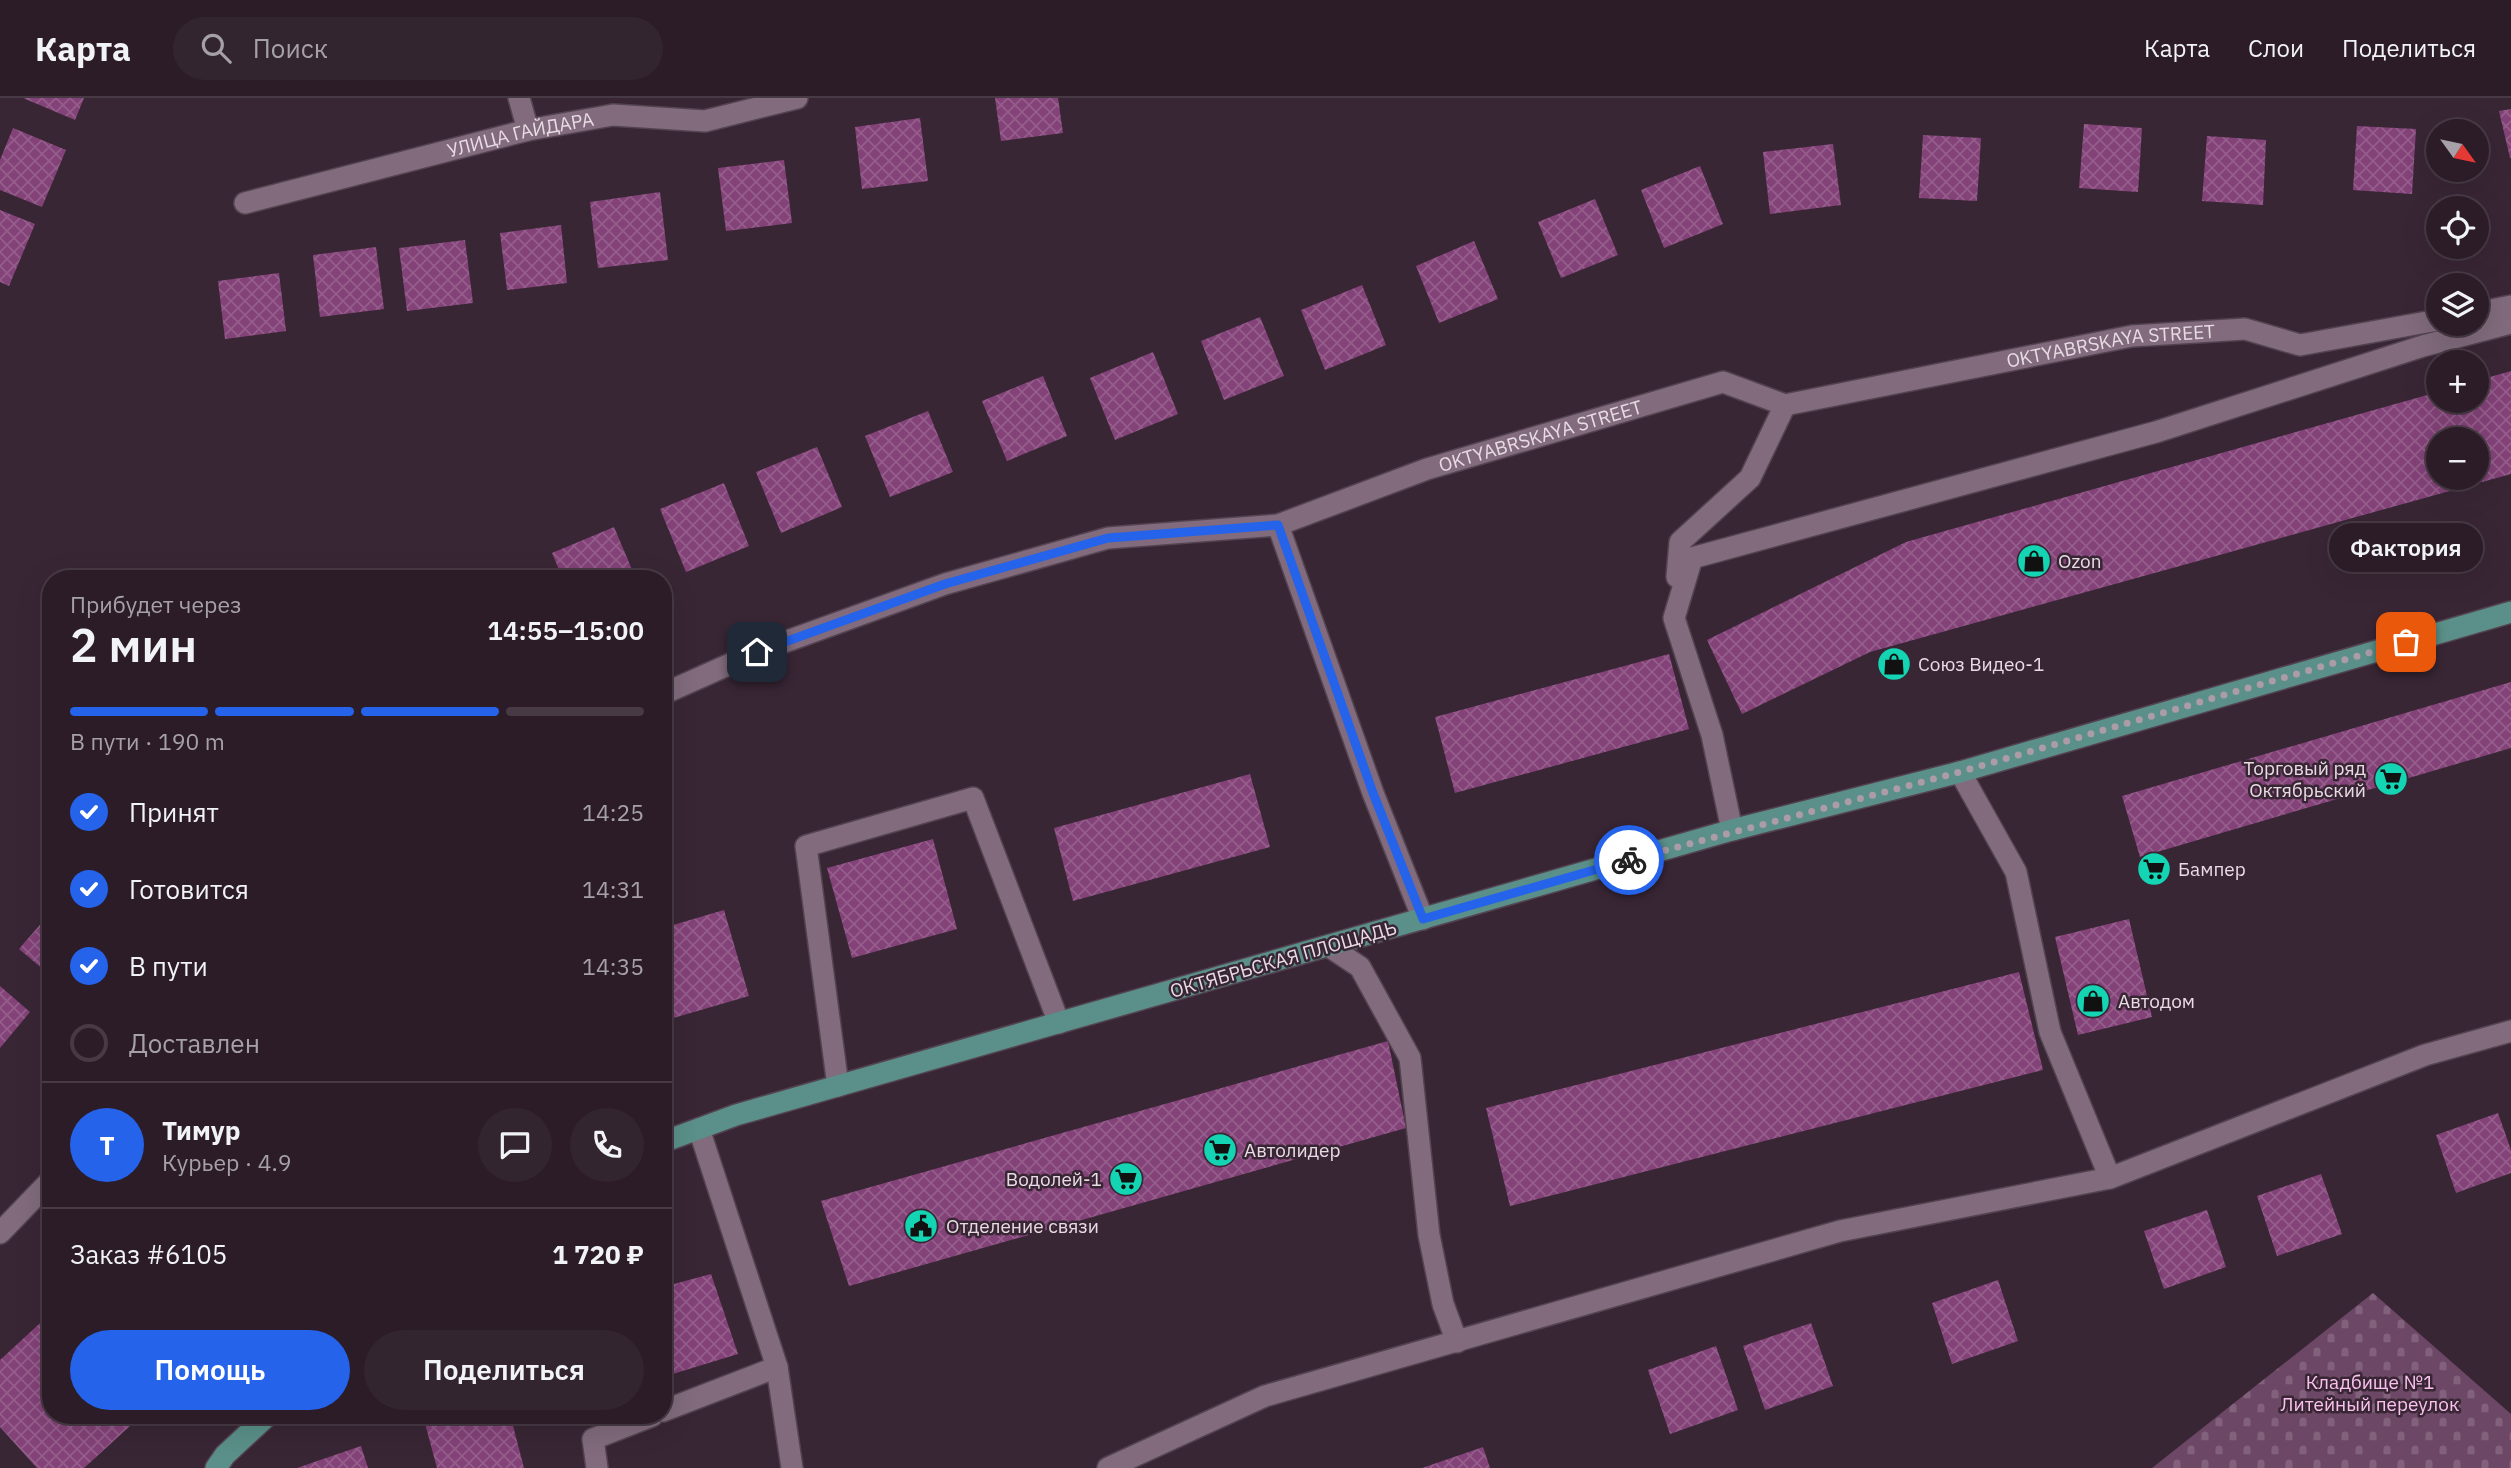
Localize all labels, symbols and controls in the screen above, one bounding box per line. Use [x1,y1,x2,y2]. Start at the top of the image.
search box [173,17,663,80]
text: Карта [35,27,131,70]
icon: search [197,29,235,67]
text: Поиск [253,31,328,65]
text: Карта [2144,32,2210,64]
text: Слои [2248,32,2304,64]
text: Поделиться [2342,32,2476,64]
street label: УЛИЦА ГАЙДАРА [445,107,596,162]
north arrow [2426,119,2488,182]
map controls [2426,119,2489,490]
button: locate [2426,196,2489,259]
button: layers [2426,273,2489,336]
street label: OKTYABRSKAYA STREET [2004,319,2216,373]
button: + [2426,350,2489,413]
street label: OKTYABRSKAYA STREET [1436,394,1645,477]
button: − [2426,427,2489,490]
callout: Фактория [2329,523,2483,572]
text: Фактория [2350,532,2462,562]
shop icon: Ozon [2015,542,2053,580]
place label: Ozon [2058,549,2102,573]
text: Прибудет через [70,589,242,619]
pin [2376,612,2436,672]
text: 14:55–15:00 [487,613,644,647]
text: 2 мин [70,615,197,675]
pin [727,622,787,682]
icon: bag [2387,623,2425,661]
icon: home [738,633,776,671]
shop icon: Союз Видео-1 [1875,645,1913,683]
place label: Союз Видео-1 [1918,652,2044,676]
text: В пути · 190 m [70,726,225,756]
place label: Торговый ряд Октябрьский [2244,756,2366,802]
supermarket icon: Торговый ряд Октябрьский [2372,760,2410,798]
icon: check [70,793,108,831]
text: Принят [129,795,219,829]
text: 14:25 [582,797,644,827]
courier [1594,825,1664,895]
icon: bike [1610,841,1648,879]
supermarket icon: Бампер [2135,850,2173,888]
place label: Бампер [2178,857,2246,881]
icon: check [70,870,108,908]
text: Готовится [129,872,249,906]
text: 14:31 [582,874,644,904]
street label: ОКТЯБРЬСКАЯ ПЛОЩАДЬ [1167,915,1399,1003]
icon: check [70,947,108,985]
text: В пути [129,949,208,983]
text: 14:35 [582,951,644,981]
shop icon: Автодом [2074,982,2112,1020]
place label: Автодом [2118,989,2195,1013]
text: Доставлен [129,1026,260,1060]
button: chat [478,1108,552,1182]
button: phone [570,1108,644,1182]
text: Тимур [162,1113,241,1147]
text: Т [99,1128,115,1162]
supermarket icon: Автолидер [1201,1131,1239,1169]
place label: Автолидер [1244,1138,1341,1162]
text: Курьер · 4.9 [162,1147,292,1177]
supermarket icon: Водолей-1 [1107,1160,1145,1198]
place label: Водолей-1 [1006,1167,1102,1191]
public building icon: Отделение связи [902,1207,940,1245]
place label: Отделение связи [946,1214,1099,1238]
text: Заказ #6105 [70,1237,227,1271]
text: 1 720 ₽ [552,1237,644,1271]
button: Помощь [70,1330,350,1410]
button: Поделиться [364,1330,644,1410]
park label: Кладбище №1 Литейный переулок [2281,1370,2459,1416]

